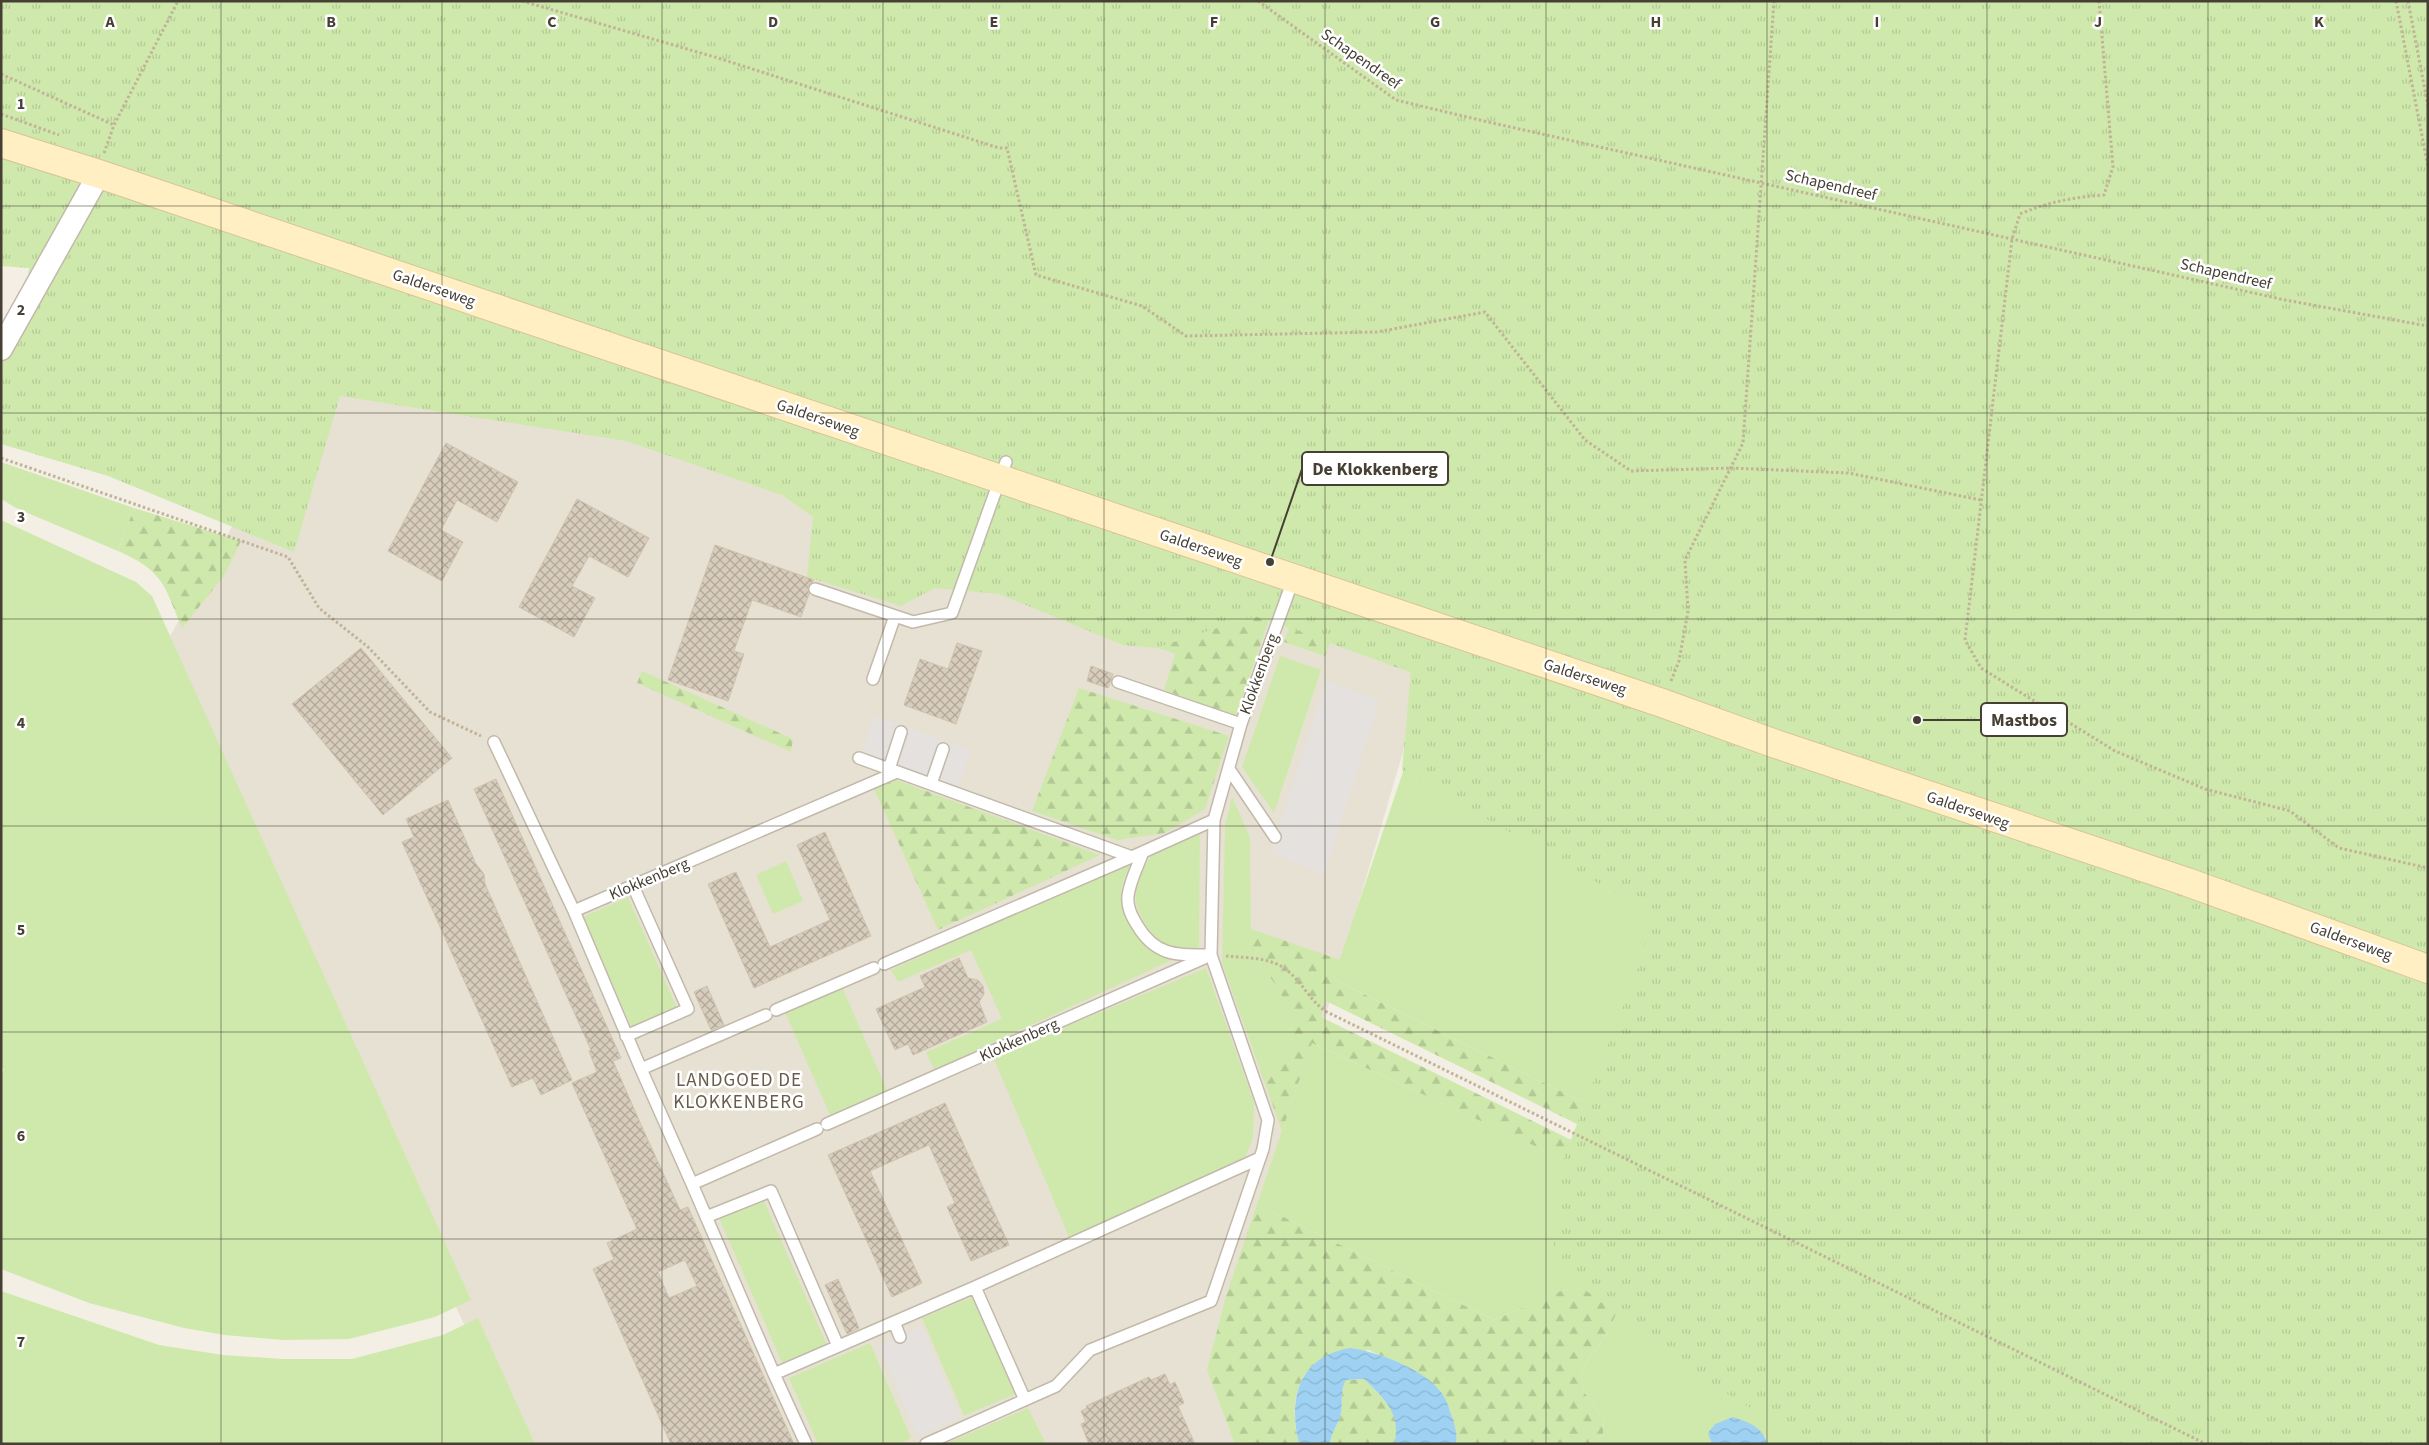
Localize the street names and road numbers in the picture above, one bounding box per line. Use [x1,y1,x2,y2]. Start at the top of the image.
street label: Schapendreef [1317,23,1406,95]
street label: Schapendreef [1783,164,1880,206]
street label: Schapendreef [2178,253,2275,295]
street label: Galderseweg [390,264,478,312]
street label: Galderseweg [774,394,862,442]
street label: Galderseweg [1157,524,1245,572]
street label: Klokkenberg [1234,631,1284,717]
street label: Galderseweg [1541,653,1629,701]
street label: Galderseweg [1924,786,2012,834]
street label: Klokkenberg [606,852,692,906]
street label: Galderseweg [2307,916,2395,966]
street label: Klokkenberg [976,1013,1062,1067]

